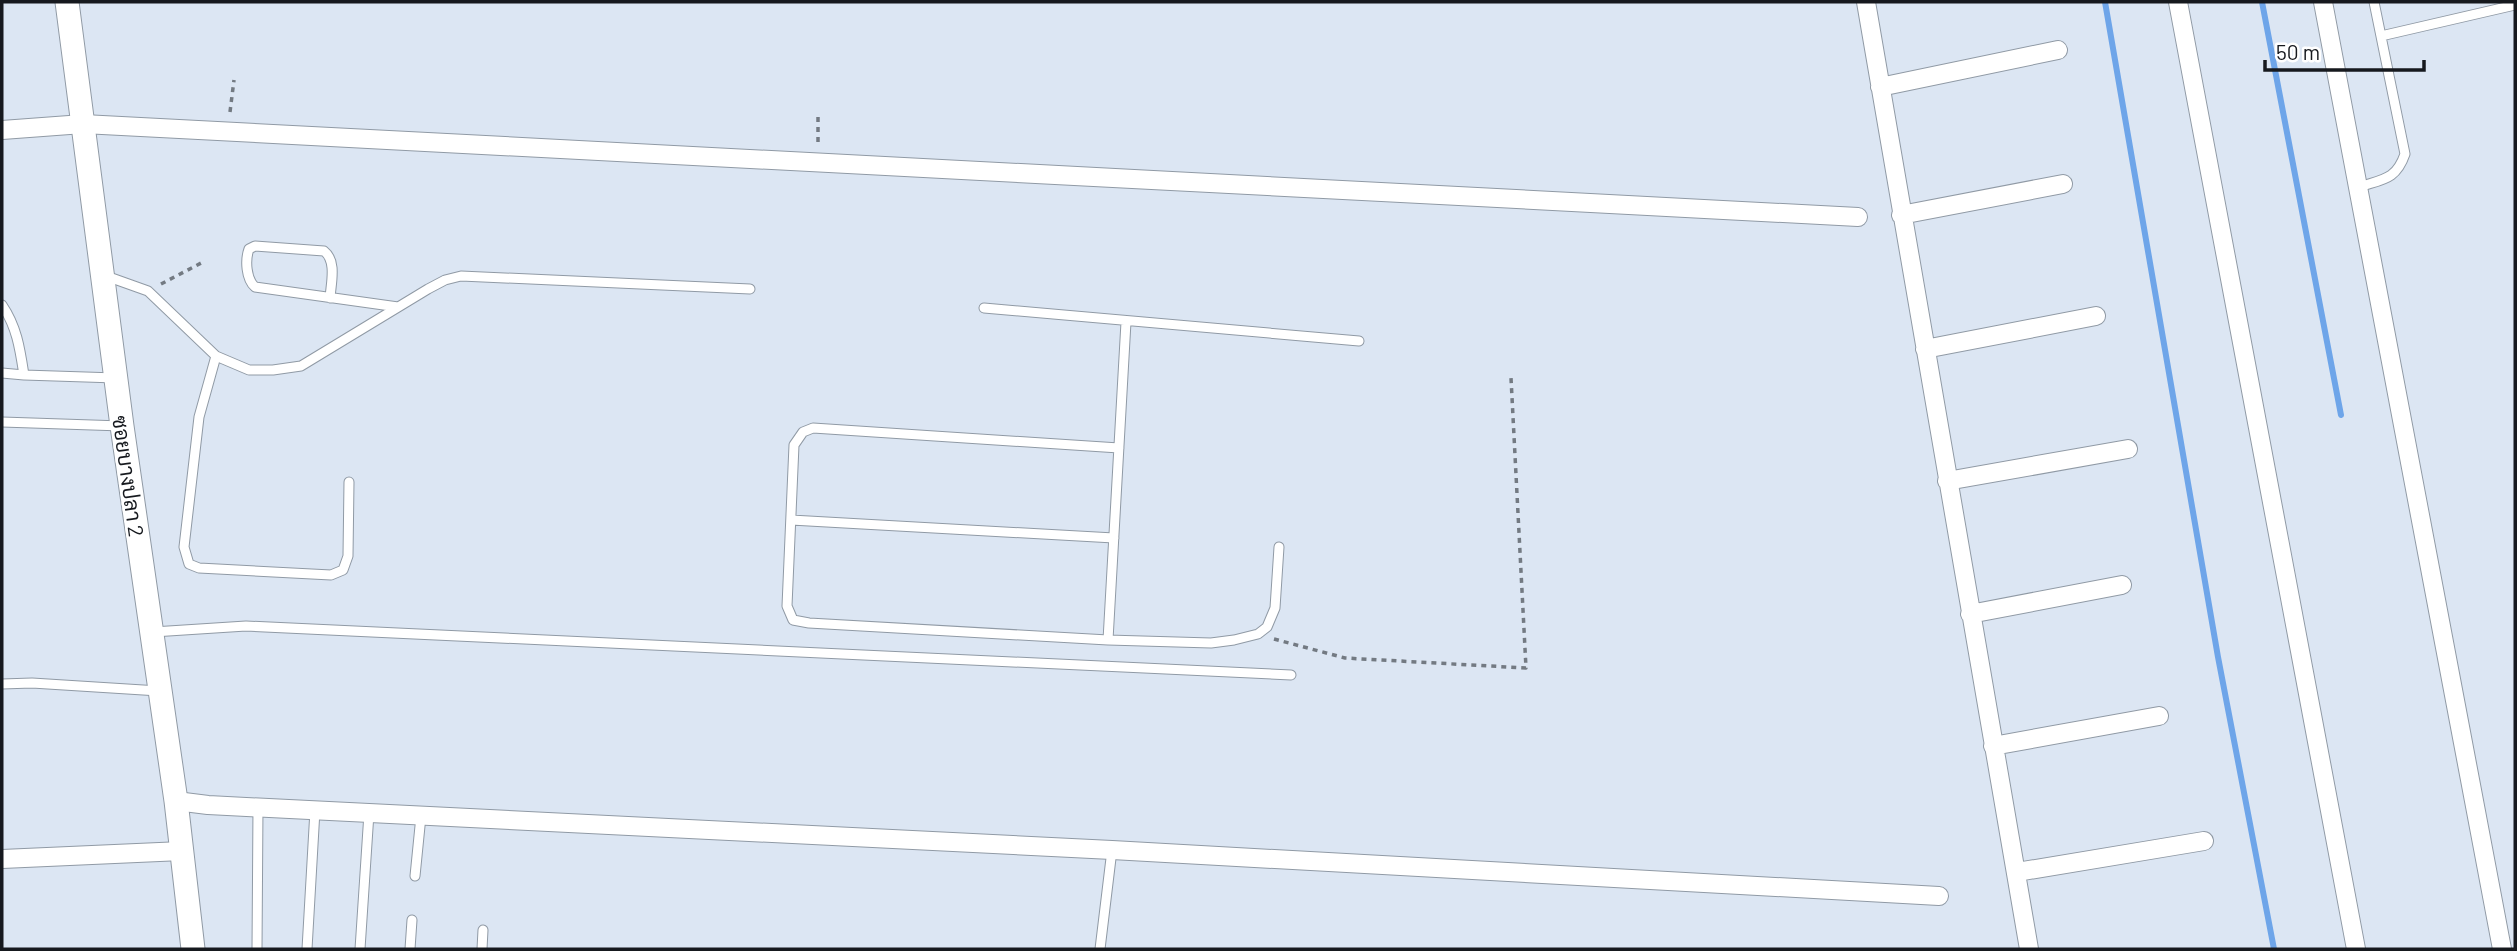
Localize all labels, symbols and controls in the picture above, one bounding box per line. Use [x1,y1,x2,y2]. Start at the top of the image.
scale bar [2265,28,2424,72]
text: 50 m [2276,39,2320,64]
street label: ซอยบางปลา 2 [108,414,150,538]

